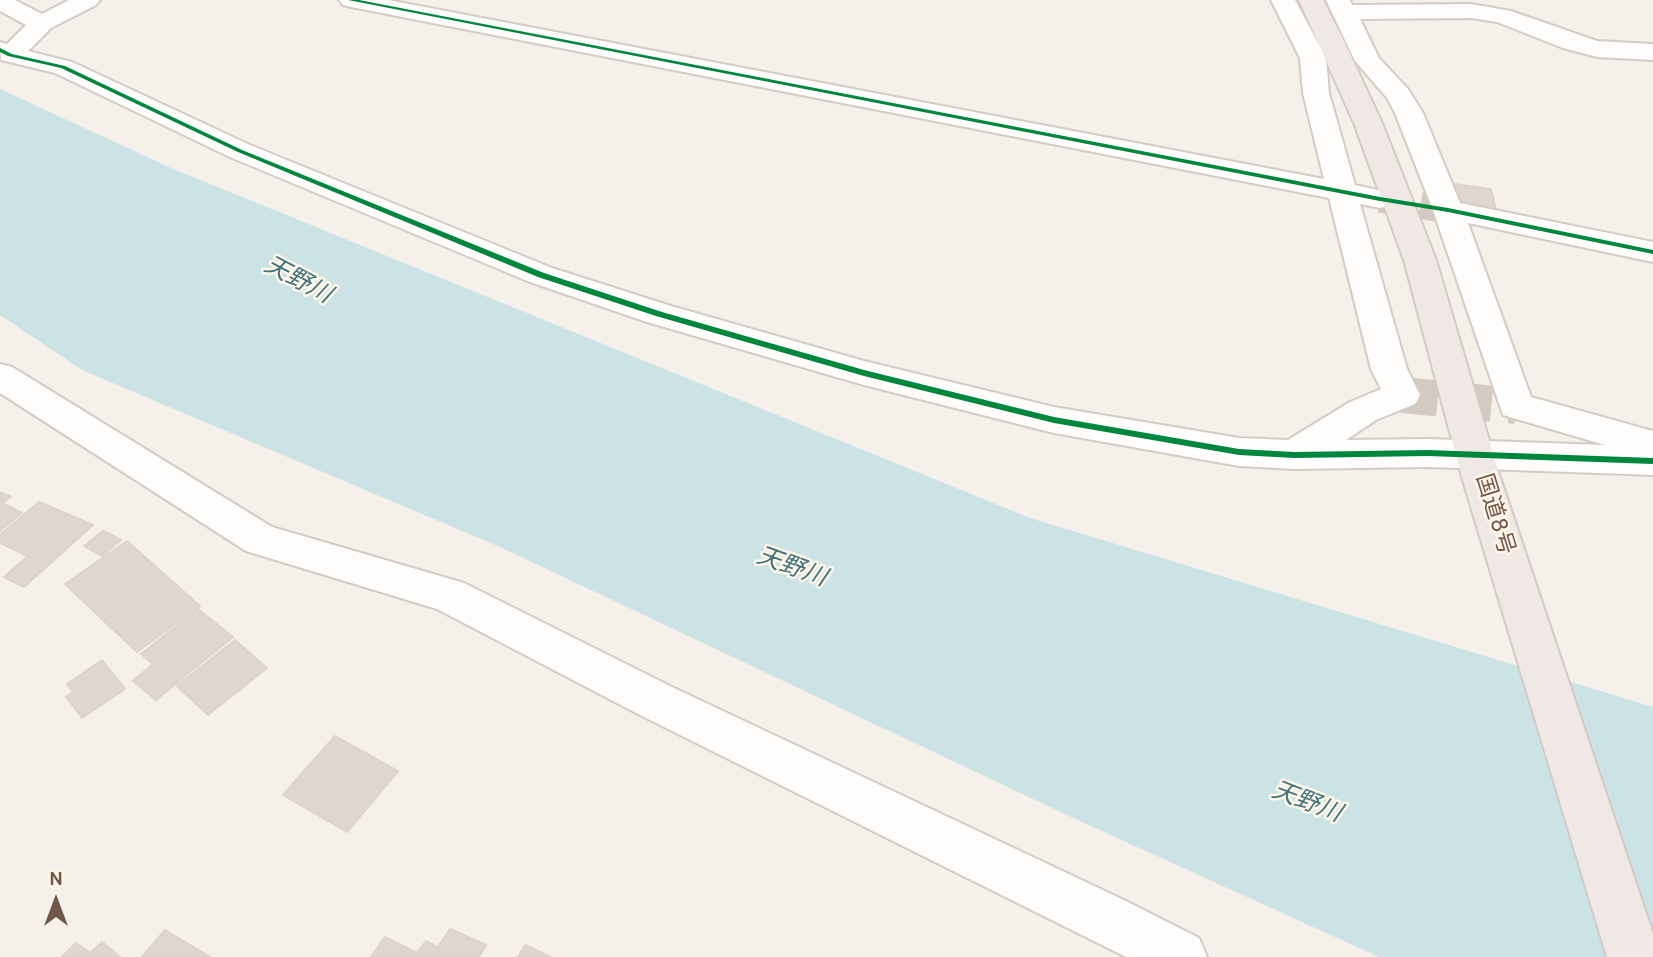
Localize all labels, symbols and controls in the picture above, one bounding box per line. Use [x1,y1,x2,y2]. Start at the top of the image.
water label: 天野川 [258,252,336,312]
street label: 国道8号 [1468,471,1518,559]
water label: 天野川 [752,543,830,595]
water label: 天野川 [1267,778,1345,830]
north arrow [21,866,91,936]
text: N [49,868,63,892]

